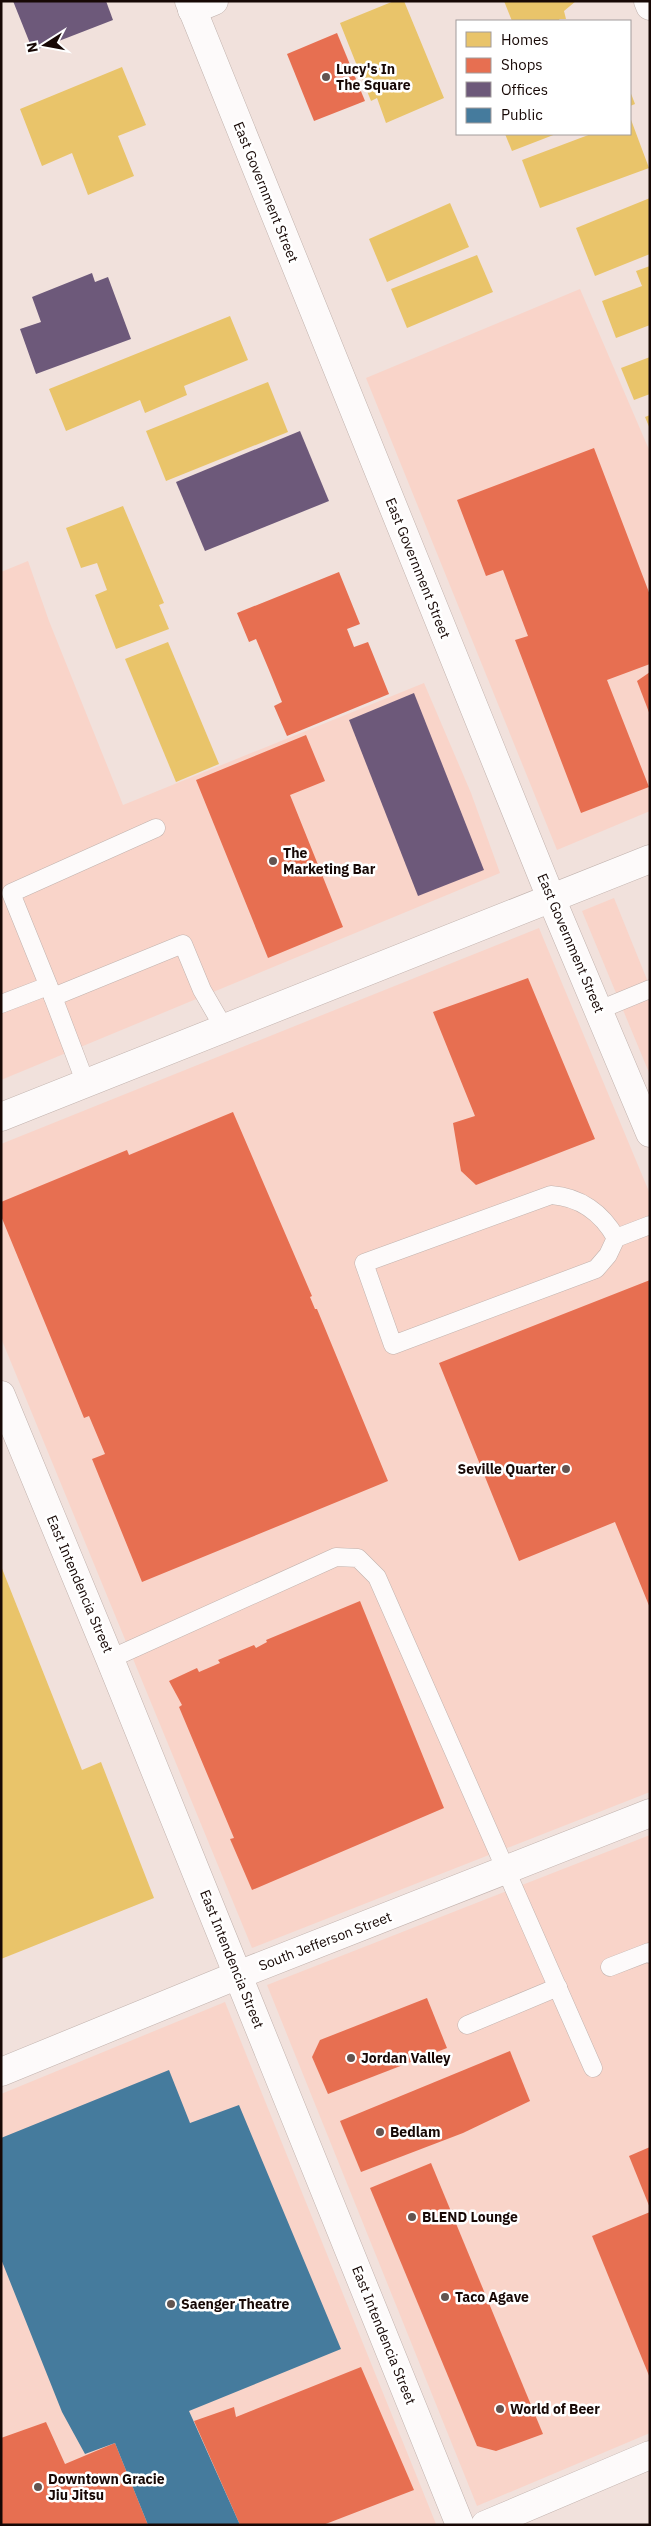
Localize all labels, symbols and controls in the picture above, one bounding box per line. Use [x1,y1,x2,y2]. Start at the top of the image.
north arrow [20,20,70,70]
legend [456,20,631,135]
text: Homes [501,30,549,49]
text: N [22,41,42,54]
text: Shops [501,55,543,74]
place label: Lucy's In The Square [336,60,411,94]
marker: Lucy's In The Square [320,71,332,83]
text: Offices [501,80,548,99]
text: Public [501,105,543,124]
street label: East Government Street [230,119,302,265]
street label: East Government Street [382,495,454,641]
place label: The Marketing Bar [283,844,376,878]
marker: The Marketing Bar [267,855,279,867]
street label: East Government Street [533,870,609,1016]
place label: Seville Quarter [458,1460,556,1478]
marker: Seville Quarter [560,1463,572,1475]
street label: East Intendencia Street [43,1512,117,1656]
street label: East Intendencia Street [196,1887,268,2031]
street label: South Jefferson Street [256,1907,394,1975]
place label: Jordan Valley [361,2049,451,2067]
marker: Jordan Valley [345,2052,357,2064]
place label: Bedlam [390,2123,440,2141]
marker: Bedlam [374,2126,386,2138]
place label: BLEND Lounge [422,2208,518,2226]
marker: BLEND Lounge [406,2211,418,2223]
street label: East Intendencia Street [348,2263,420,2407]
place label: Taco Agave [455,2288,529,2306]
marker: Taco Agave [439,2291,451,2303]
place label: Saenger Theatre [181,2295,290,2313]
marker: Saenger Theatre [165,2298,177,2310]
place label: World of Beer [510,2400,600,2418]
marker: World of Beer [494,2403,506,2415]
place label: Downtown Gracie Jiu Jitsu [48,2470,165,2504]
marker: Downtown Gracie Jiu Jitsu [32,2481,44,2493]

